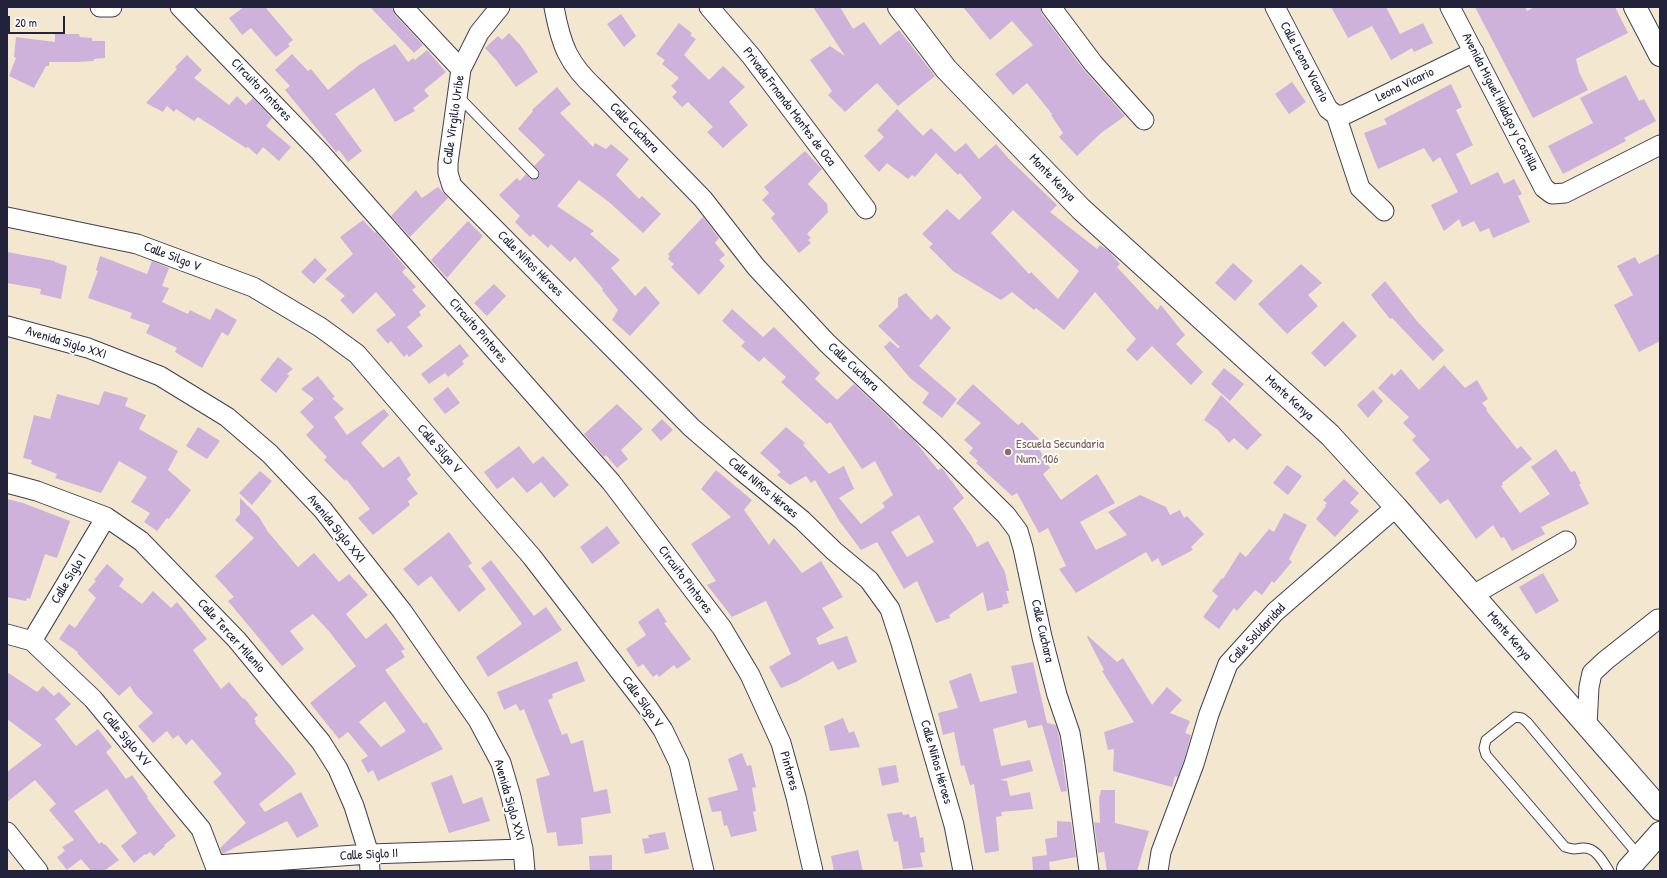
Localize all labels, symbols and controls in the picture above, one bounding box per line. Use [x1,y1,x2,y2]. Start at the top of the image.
scale bar [10,8,67,34]
text: 20 m [15,14,37,31]
street label: Calle Leona Vicario [1276,19,1332,105]
street label: Avenida Miguel Hidalgo y Costilla [1458,31,1542,173]
street label: Privada Frnando Montes de Oca [739,45,839,169]
street label: Circuito Pintores [227,56,295,124]
street label: Leona Vicario [1373,64,1437,106]
street label: Calle Virgilio Uribe [440,74,468,166]
street label: Calle Cuchara [606,100,662,156]
street label: Monte Kenya [1026,151,1078,205]
street label: Calle Niños Héroes [494,228,566,300]
street label: Calle Silgo V [141,239,203,275]
street label: Circuito Pintores [446,295,510,367]
street label: Avenida Siglo XXI [24,323,108,363]
street label: Calle Cuchara [824,339,882,395]
street label: Monte Kenya [1262,372,1316,424]
street label: Calle Silgo V [414,421,464,477]
place label: Escuela Secundaria Num. 106 [1016,437,1104,468]
marker: Escuela Secundaria Num. 106 [1003,447,1013,457]
street label: Calle Niños Héroes [725,454,801,522]
street label: Avenida Siglo XXI [304,492,368,566]
street label: Circuito Pintores [654,543,716,617]
street label: Calle Siglo I [48,551,90,607]
street label: Calle Tercer Milenio [194,596,268,676]
street label: Calle Cuchara [1027,598,1057,664]
street label: Calle Solidaridad [1225,601,1289,667]
street label: Monte Kenya [1483,608,1535,664]
street label: Calle Silgo V [618,673,666,731]
street label: Calle Siglo XV [98,708,154,770]
street label: Calle Niños Héroes [917,718,955,806]
street label: Pintores [776,750,802,792]
street label: Avenida Siglo XXI [490,758,528,842]
street label: Calle Siglo II [339,846,399,864]

